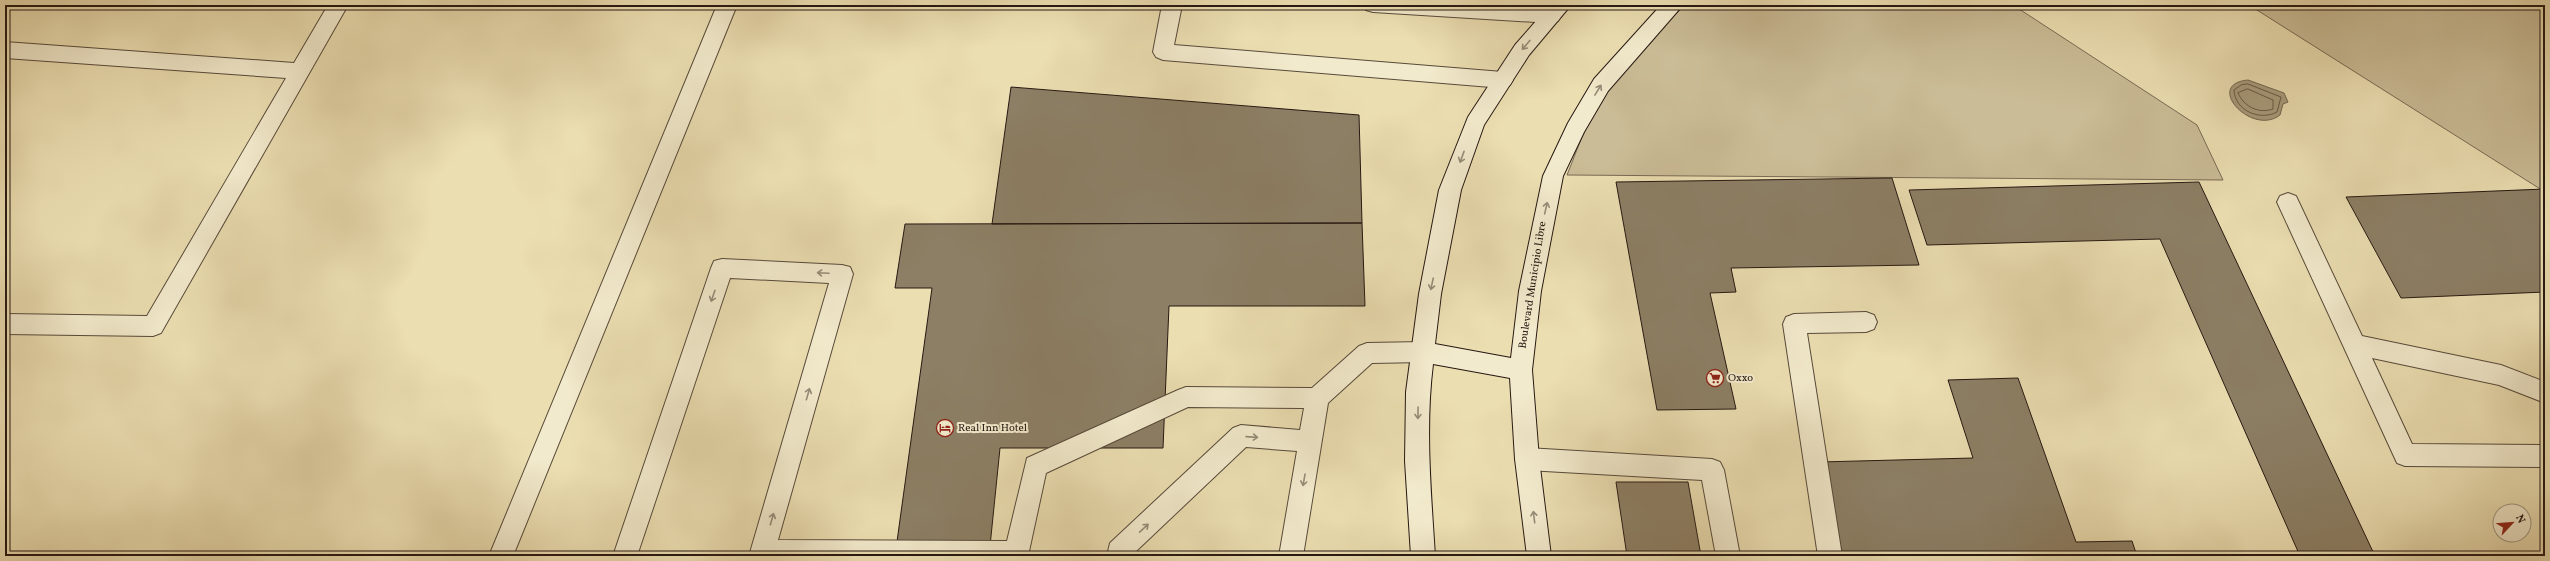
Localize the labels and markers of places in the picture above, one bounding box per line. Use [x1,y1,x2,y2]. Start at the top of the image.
supermarket icon: Oxxo [1705,368,1725,388]
place label: Oxxo [1728,371,1753,386]
hotel icon: Real Inn Hotel [935,418,955,438]
place label: Real Inn Hotel [958,421,1027,436]

